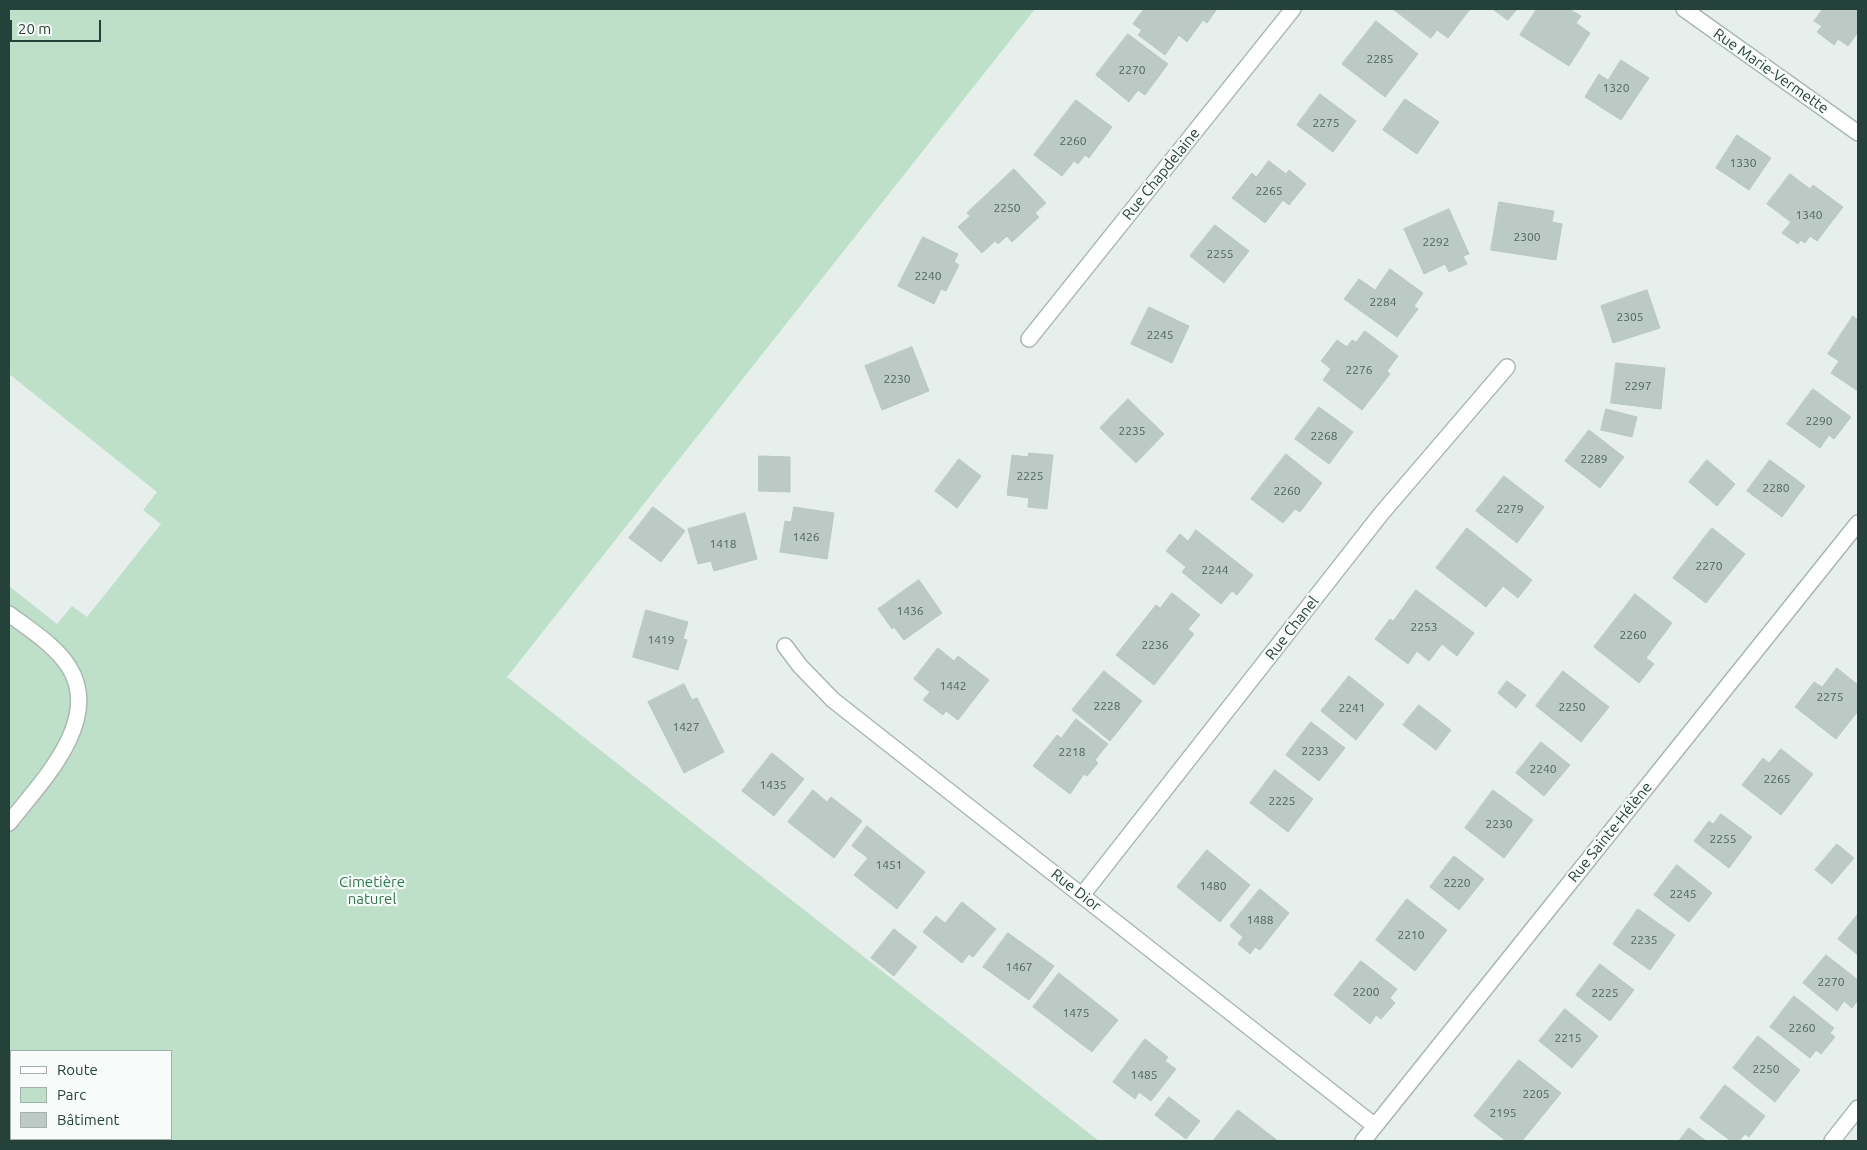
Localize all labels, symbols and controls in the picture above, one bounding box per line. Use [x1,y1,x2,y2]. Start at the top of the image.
scale bar [12,10,104,42]
text: 20 m [18,20,51,37]
street label: Rue Marie-Vermette [1710,24,1832,118]
house number: 2285 [1366,52,1394,66]
house number: 2270 [1118,63,1146,77]
house number: 1320 [1602,81,1630,95]
house number: 2275 [1312,116,1340,130]
street label: Rue Chapdelaine [1118,124,1204,224]
house number: 2260 [1059,134,1087,148]
house number: 1330 [1729,156,1757,170]
house number: 2265 [1255,184,1283,198]
house number: 2250 [993,201,1021,215]
house number: 1340 [1795,208,1823,222]
house number: 2300 [1513,230,1541,244]
house number: 2292 [1422,235,1450,249]
house number: 2255 [1206,247,1234,261]
house number: 2240 [914,269,942,283]
house number: 2284 [1369,295,1397,309]
house number: 2305 [1616,310,1644,324]
house number: 2245 [1146,328,1174,342]
house number: 2276 [1345,363,1373,377]
house number: 2230 [883,372,911,386]
house number: 2297 [1624,379,1652,393]
house number: 2290 [1805,414,1833,428]
house number: 2235 [1118,424,1146,438]
house number: 2268 [1310,429,1338,443]
house number: 2289 [1580,452,1608,466]
house number: 2225 [1016,469,1044,483]
house number: 2280 [1762,481,1790,495]
house number: 2260 [1273,484,1301,498]
house number: 2279 [1496,502,1524,516]
house number: 1426 [792,530,820,544]
house number: 1418 [709,537,737,551]
house number: 2270 [1695,559,1723,573]
house number: 2244 [1201,563,1229,577]
street label: Rue Chanel [1262,593,1322,663]
house number: 1436 [896,604,924,618]
house number: 2253 [1410,620,1438,634]
house number: 2260 [1619,628,1647,642]
house number: 1419 [647,633,675,647]
house number: 2236 [1141,638,1169,652]
house number: 1442 [939,679,967,693]
house number: 2275 [1816,690,1844,704]
house number: 2228 [1093,699,1121,713]
house number: 2250 [1558,700,1586,714]
house number: 2241 [1338,701,1366,715]
house number: 1427 [672,720,700,734]
house number: 2233 [1301,744,1329,758]
house number: 2218 [1058,745,1086,759]
house number: 2240 [1529,762,1557,776]
house number: 2265 [1763,772,1791,786]
house number: 1435 [759,778,787,792]
street label: Rue Sainte-Hélène [1564,778,1656,886]
house number: 2225 [1268,794,1296,808]
house number: 2230 [1485,817,1513,831]
house number: 2255 [1709,832,1737,846]
house number: 1451 [875,858,903,872]
street label: Rue Dior [1047,865,1105,915]
park label: Cimetière naturel [339,873,405,908]
house number: 2220 [1443,876,1471,890]
house number: 1480 [1199,879,1227,893]
house number: 2245 [1669,887,1697,901]
house number: 1488 [1246,913,1274,927]
house number: 2210 [1397,928,1425,942]
house number: 2235 [1630,933,1658,947]
house number: 1467 [1005,960,1033,974]
house number: 2270 [1817,975,1845,989]
house number: 2200 [1352,985,1380,999]
house number: 2225 [1591,986,1619,1000]
house number: 1475 [1062,1006,1090,1020]
house number: 2260 [1788,1021,1816,1035]
house number: 2215 [1554,1031,1582,1045]
legend [10,1050,172,1140]
text: Route [57,1061,98,1078]
house number: 2250 [1752,1062,1780,1076]
house number: 1485 [1130,1068,1158,1082]
text: Parc [57,1086,86,1103]
house number: 2205 [1522,1087,1550,1101]
house number: 2195 [1489,1106,1517,1120]
text: Bâtiment [57,1111,119,1128]

